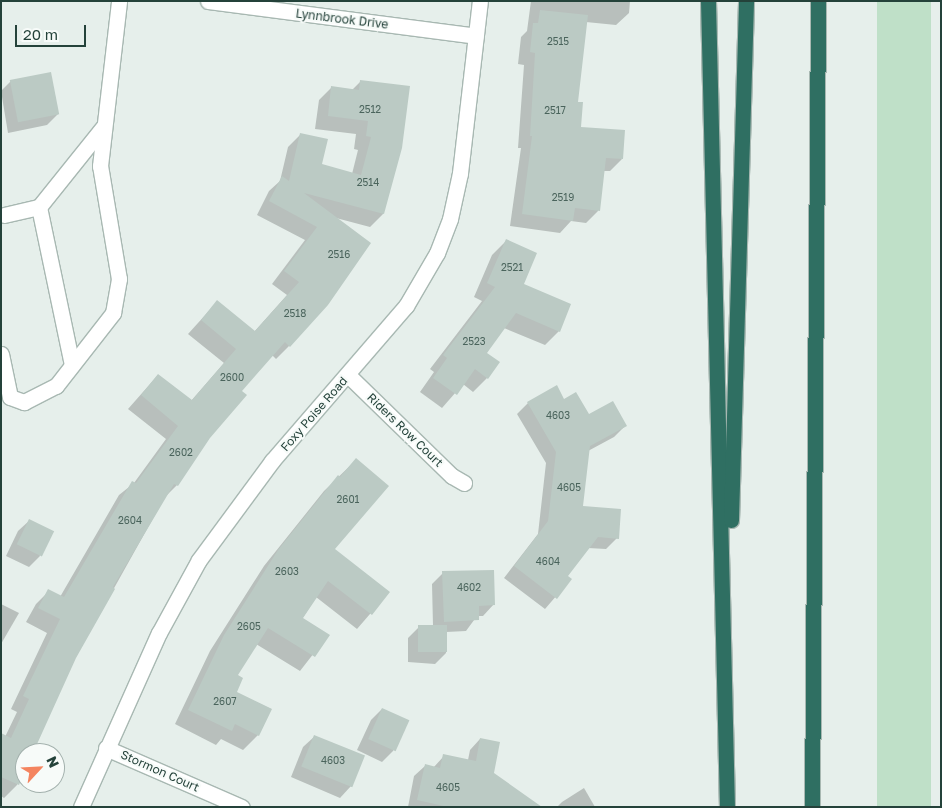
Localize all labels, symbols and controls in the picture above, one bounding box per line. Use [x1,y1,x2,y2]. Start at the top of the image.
street label: Lynnbrook Drive [295,6,389,32]
scale bar [18,15,89,47]
text: 20 m [23,25,58,43]
house number: 2515 [547,36,569,48]
house number: 2512 [359,104,381,116]
house number: 2517 [544,105,566,117]
house number: 2514 [357,177,379,189]
house number: 2519 [552,192,574,204]
house number: 2516 [328,249,350,261]
house number: 2521 [501,262,523,274]
house number: 2518 [284,308,306,320]
house number: 2523 [462,336,486,348]
house number: 2600 [220,372,244,384]
street label: Foxy Poise Road [278,374,350,454]
street label: Riders Row Court [364,390,446,470]
house number: 4603 [546,410,570,422]
house number: 2602 [169,447,193,459]
house number: 4605 [557,482,581,494]
house number: 2601 [337,494,359,506]
house number: 2604 [118,515,142,527]
house number: 4604 [536,556,560,568]
house number: 2603 [275,566,299,578]
house number: 4602 [457,582,481,594]
house number: 2605 [237,621,261,633]
house number: 2607 [213,696,237,708]
north arrow [15,743,65,793]
street label: Stormon Court [118,747,202,795]
text: N [43,753,63,770]
house number: 4603 [321,755,345,767]
house number: 4605 [436,782,460,794]

